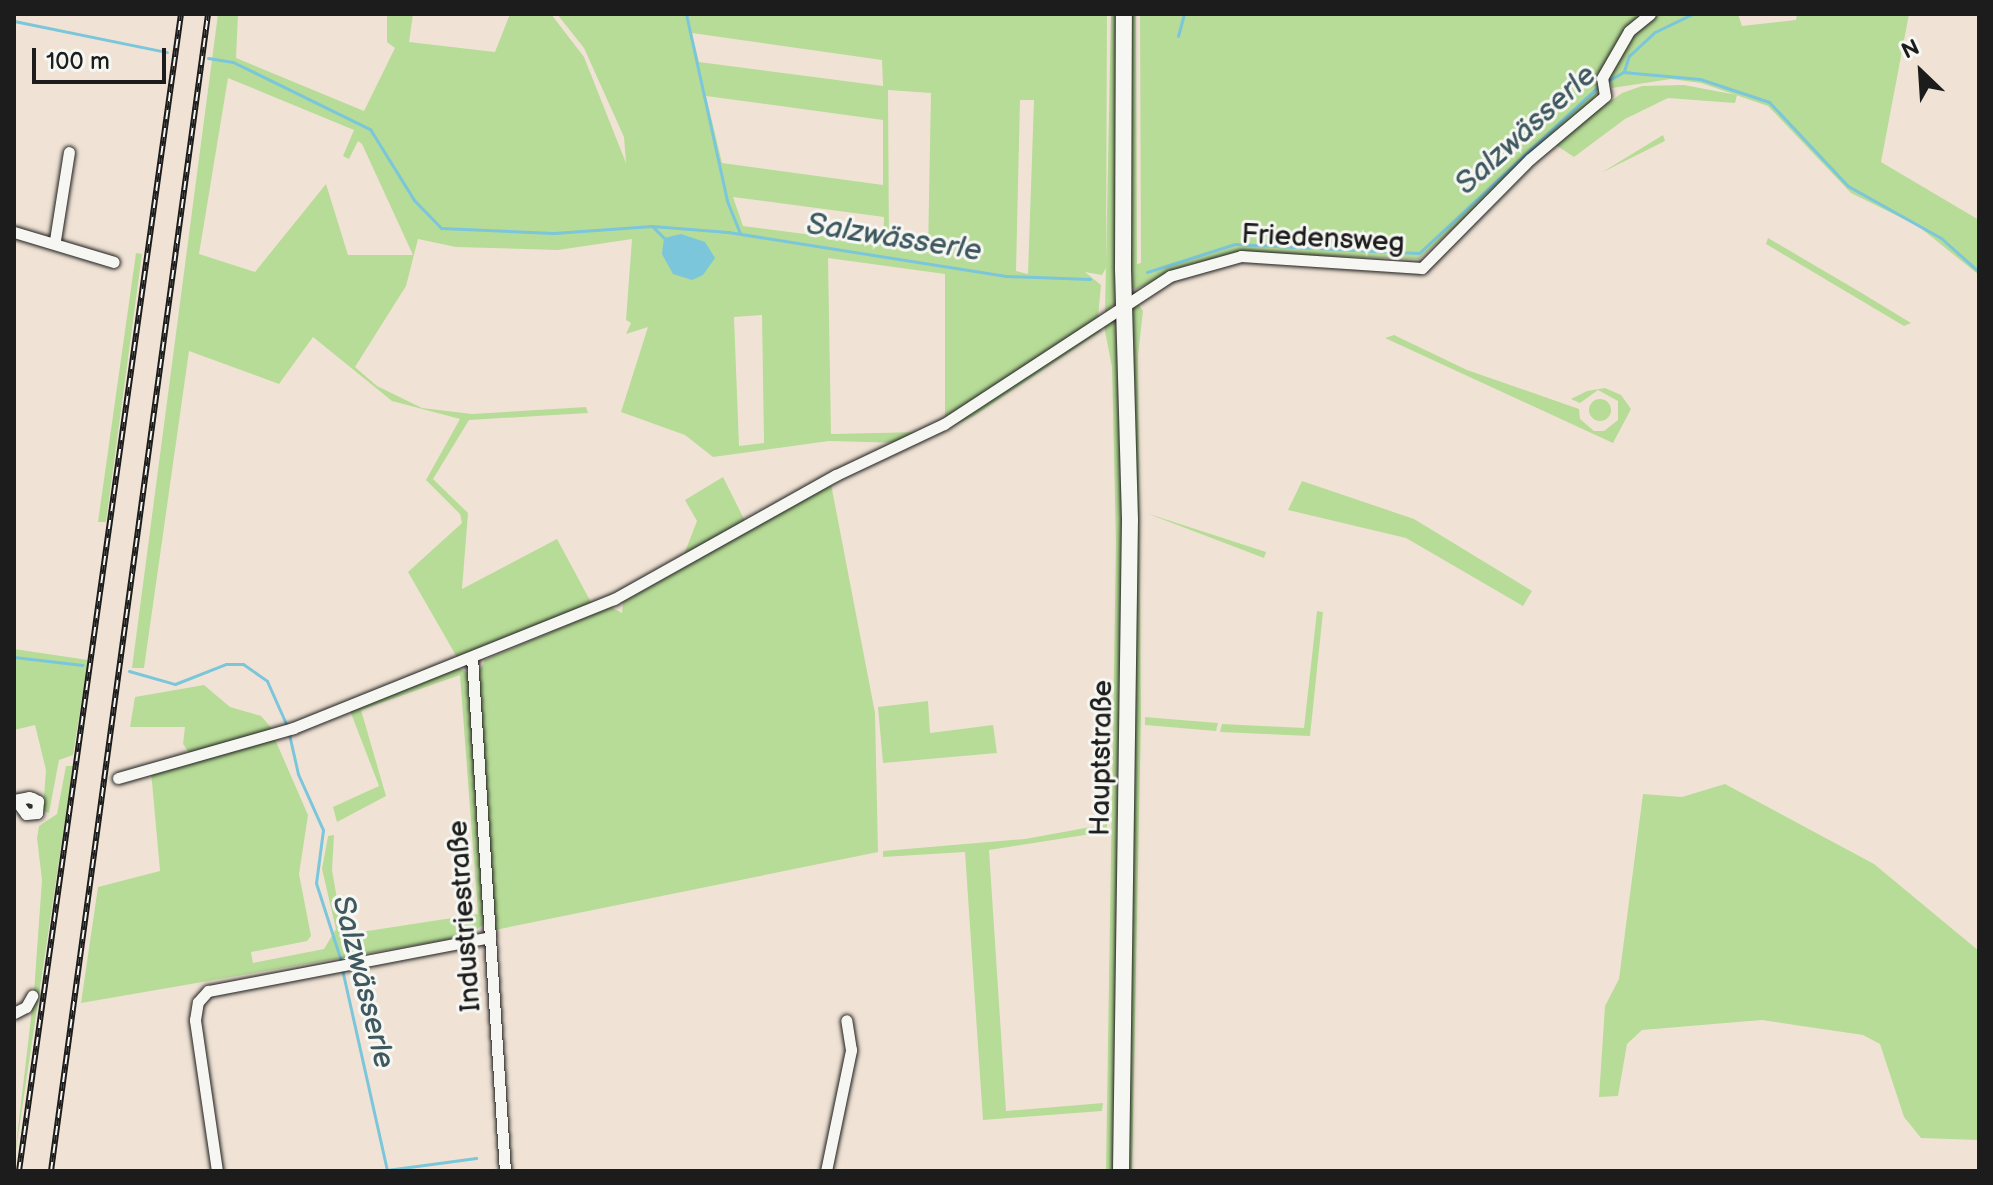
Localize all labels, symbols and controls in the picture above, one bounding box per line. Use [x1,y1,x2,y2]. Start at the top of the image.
scale bar [36,32,170,82]
north arrow [1881,32,1961,112]
text: N [1897,34,1924,66]
text: 100 m [46,47,110,76]
water label: Salzwässerle [1448,57,1604,203]
water label: Salzwässerle [804,206,984,270]
street label: Friedensweg [1240,218,1406,260]
street label: Hauptstraße [1084,680,1120,836]
street label: Industriestraße [442,819,488,1013]
water label: Salzwässerle [324,892,402,1072]

